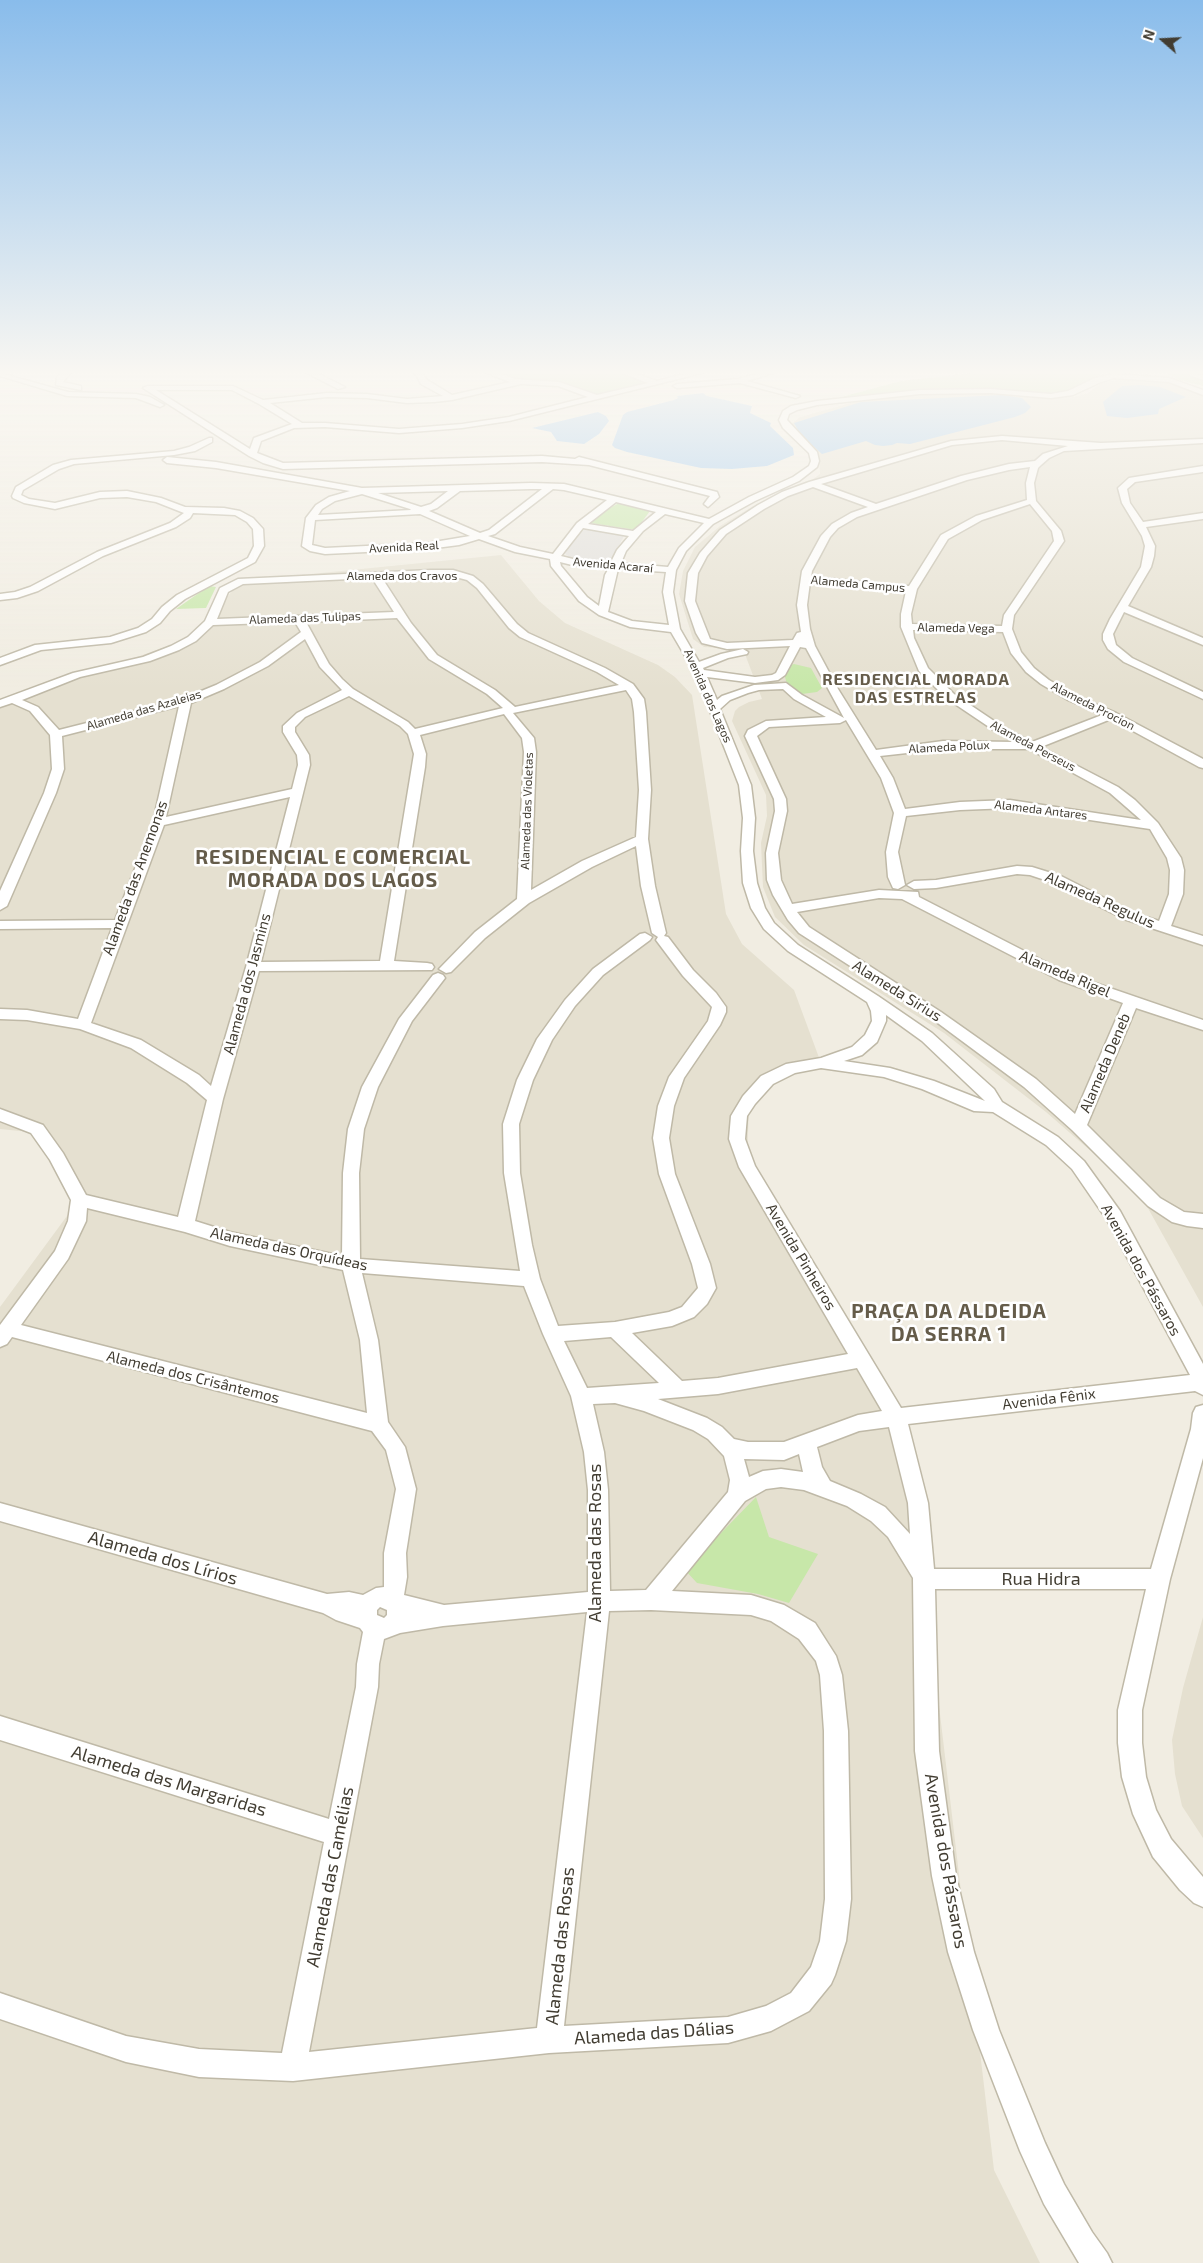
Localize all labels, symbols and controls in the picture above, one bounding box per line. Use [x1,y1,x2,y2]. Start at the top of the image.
north arrow [1138,15,1188,65]
text: N [1139,27,1158,43]
street label: Avenida Real [369,538,439,556]
street label: Avenida Acaraí [572,554,654,576]
street label: Alameda dos Cravos [347,569,457,583]
street label: Alameda Campus [810,573,906,595]
street label: Alameda das Tulipas [249,609,361,627]
street label: Alameda Vega [917,620,995,636]
street label: Avenida dos Lagos [681,647,735,745]
district label: RESIDENCIAL MORADA DAS ESTRELAS [820,670,1012,708]
street label: Alameda Procion [1049,679,1137,733]
street label: Alameda das Azaleias [85,687,203,733]
street label: Alameda Perseus [988,717,1078,775]
street label: Alameda Polux [908,738,990,756]
street label: Alameda das Violetas [518,752,536,870]
street label: Alameda Antares [994,797,1088,823]
street label: Alameda das Anemonas [99,798,171,958]
district label: RESIDENCIAL E COMERCIAL MORADA DOS LAGOS [192,845,474,892]
street label: Alameda Regulus [1042,868,1158,932]
street label: Alameda dos Jasmins [219,911,275,1057]
street label: Alameda Rigel [1017,947,1113,1001]
street label: Alameda Sirius [849,956,945,1026]
street label: Alameda Deneb [1076,1010,1134,1116]
street label: Avenida Pinheiros [762,1200,840,1314]
street label: Avenida dos Pássaros [1097,1201,1185,1339]
street label: Alameda das Orquídeas [209,1224,369,1274]
district label: PRAÇA DA ALDEIDA DA SERRA 1 [849,1299,1049,1346]
street label: Alameda dos Crisântemos [105,1347,281,1407]
street label: Avenida Fênix [1001,1384,1097,1414]
street label: Alameda das Rosas [584,1464,606,1622]
street label: Alameda dos Lírios [86,1526,240,1590]
street label: Rua Hidra [1001,1568,1081,1590]
street label: Alameda das Margaridas [69,1741,269,1821]
street label: Avenida dos Pássaros [920,1772,972,1950]
street label: Alameda das Camélias [302,1785,358,1969]
street label: Alameda das Rosas [541,1866,579,2026]
street label: Alameda das Dálias [573,2017,735,2049]

